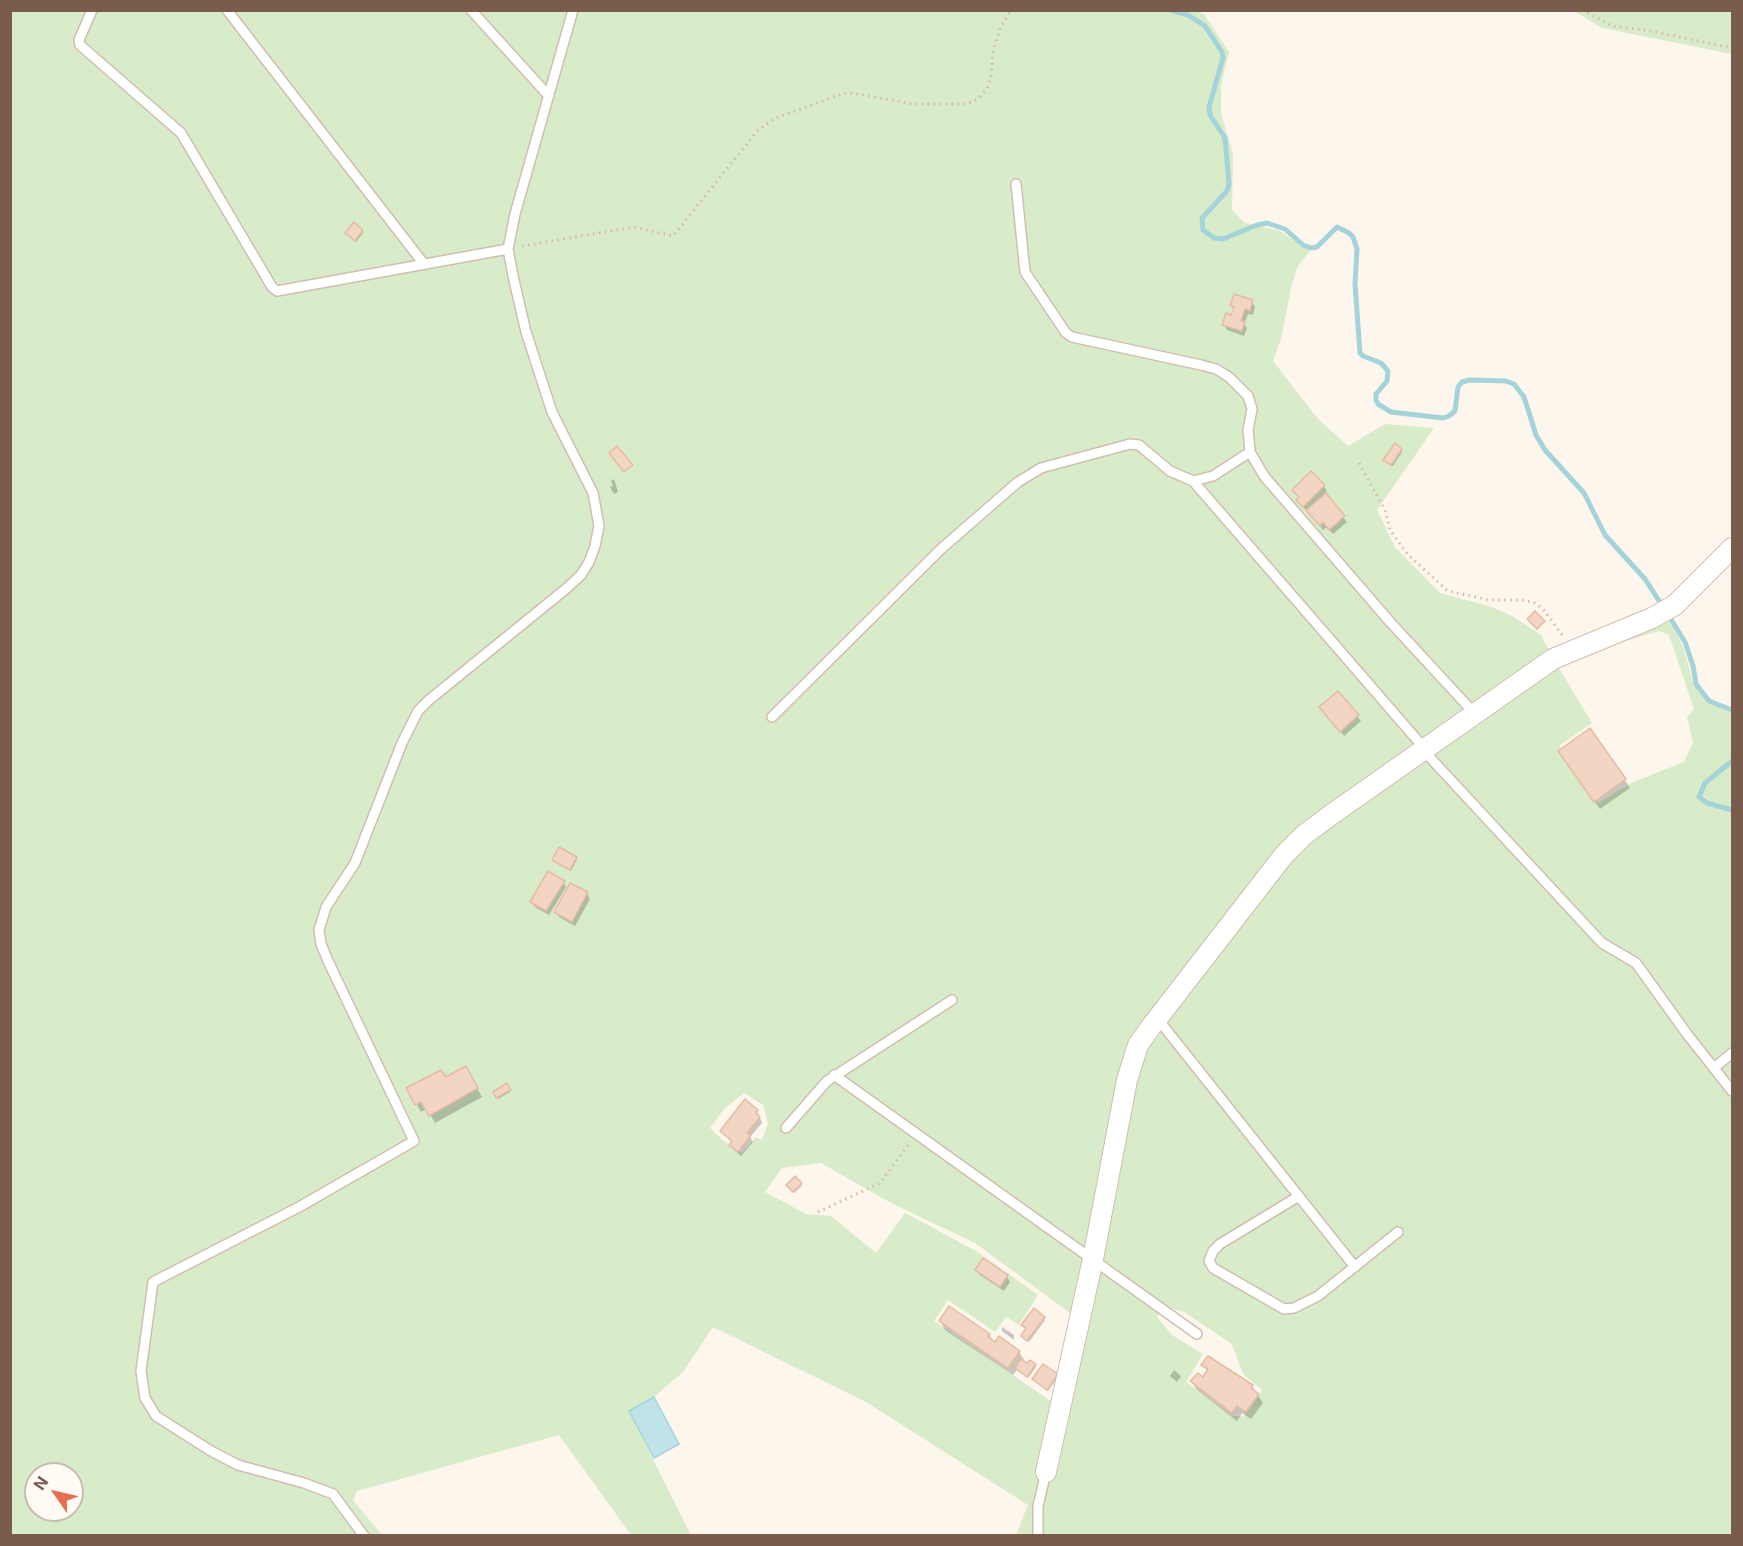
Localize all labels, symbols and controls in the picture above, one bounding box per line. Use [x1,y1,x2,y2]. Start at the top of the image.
north arrow [24,1462,84,1522]
text: N [29,1472,52,1494]

